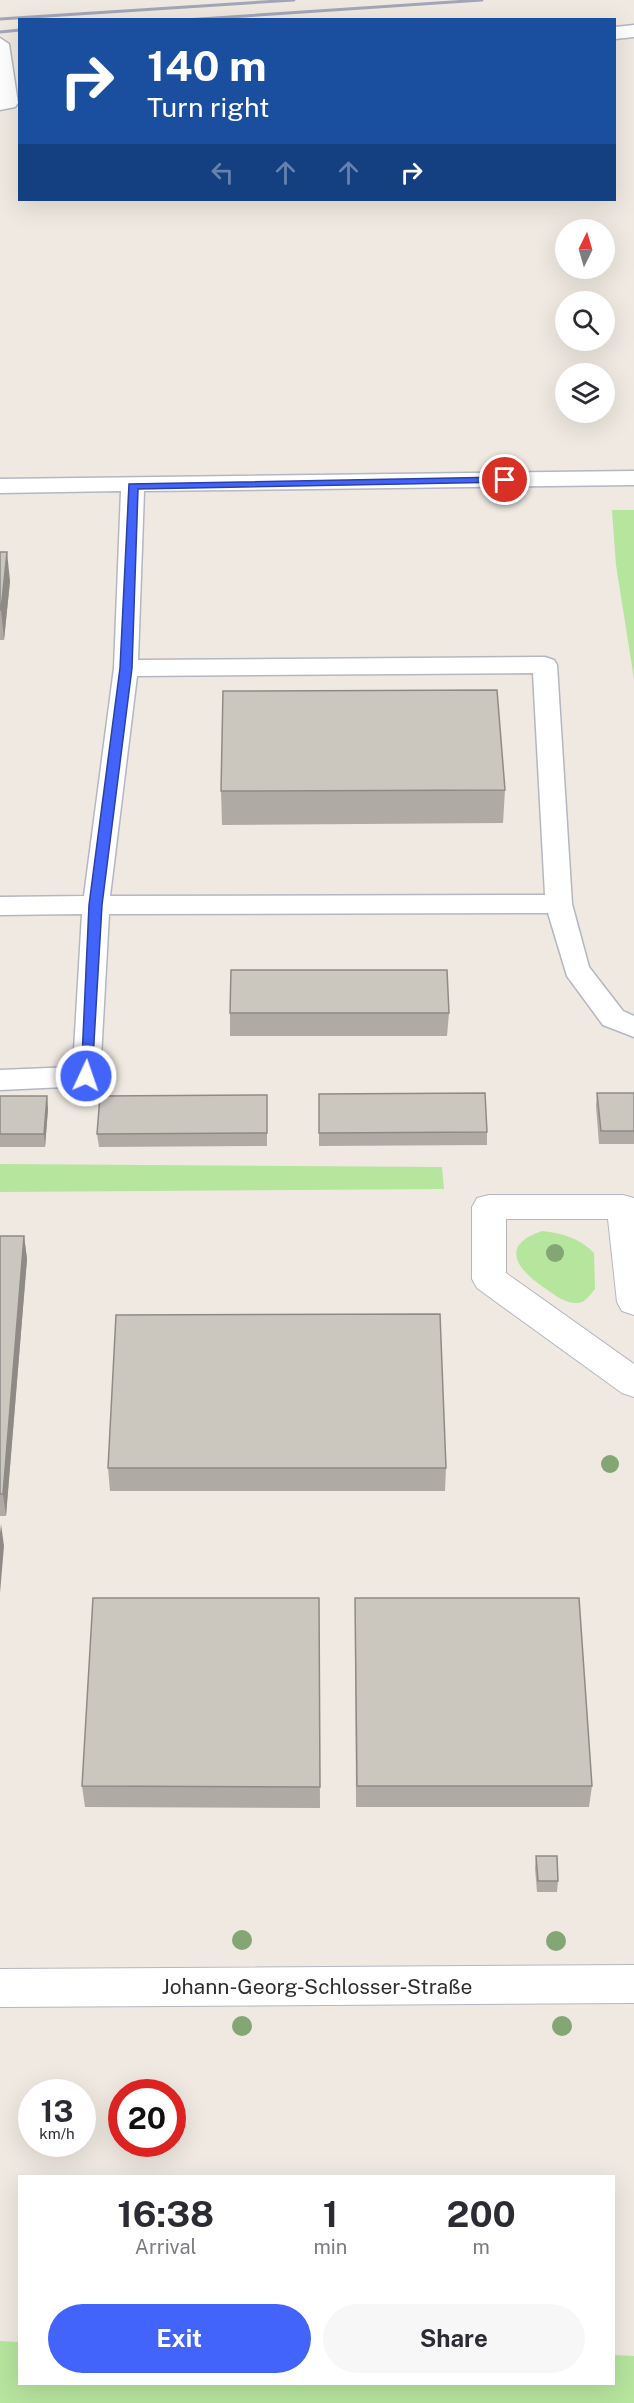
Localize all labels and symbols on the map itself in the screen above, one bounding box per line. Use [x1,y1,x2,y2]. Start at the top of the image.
north arrow [555,219,615,279]
pin [479,454,530,505]
position arrow [54,1044,118,1108]
street label: Johann-Georg-Schlosser-Straße [161,1974,473,1999]
speed limit sign: 20 [108,2079,186,2157]

